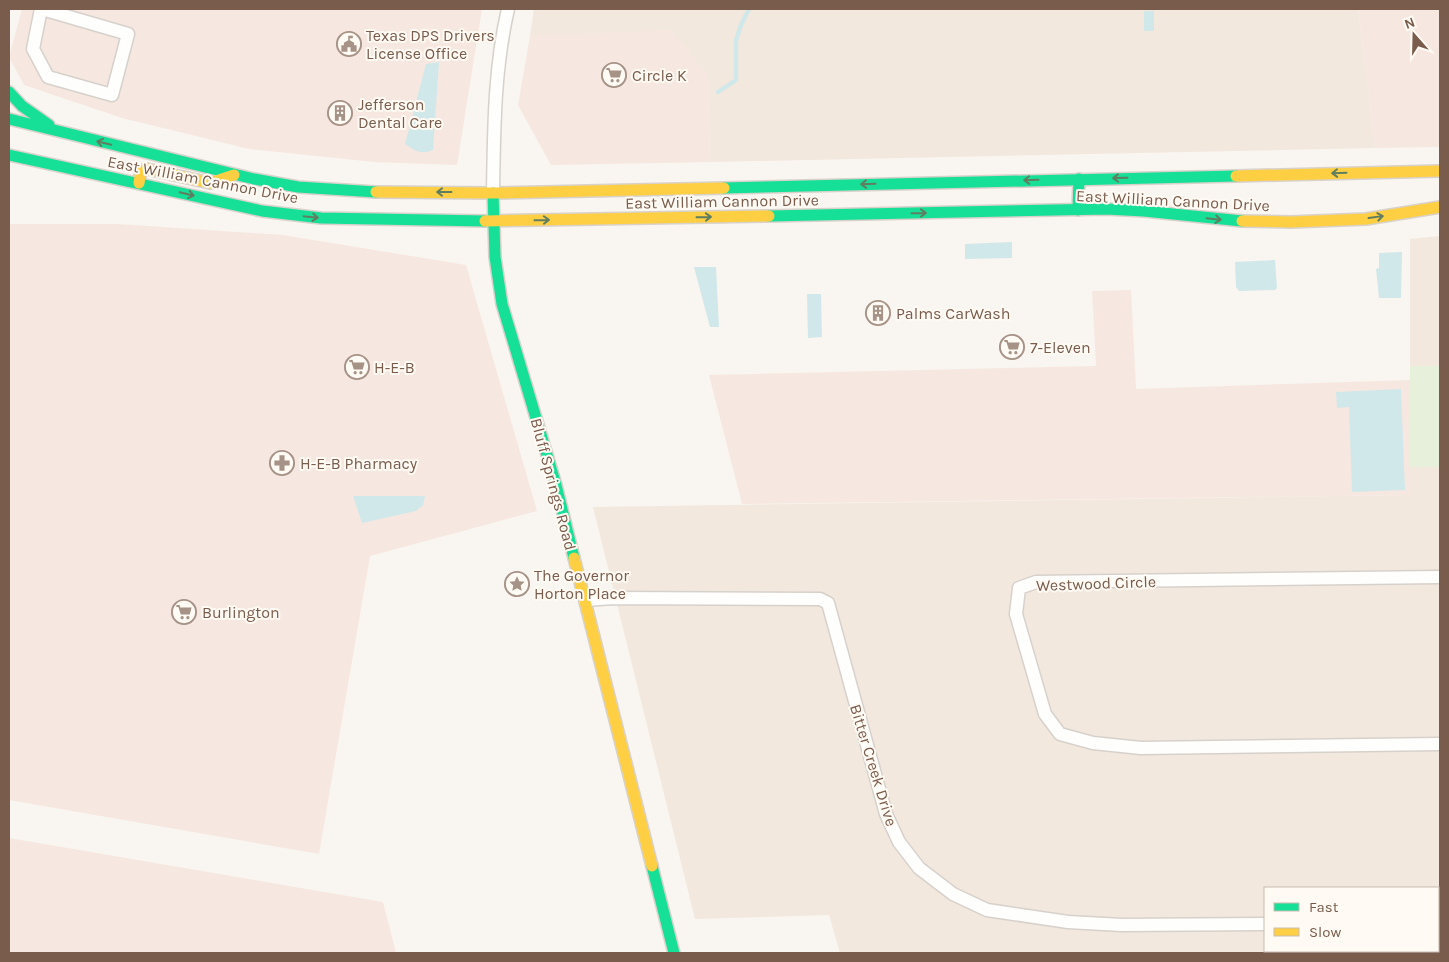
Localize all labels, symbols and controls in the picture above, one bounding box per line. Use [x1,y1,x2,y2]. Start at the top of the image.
north arrow [1389,10,1439,60]
text: N [1402,14,1417,33]
place label: Texas DPS Drivers License Office [366,26,495,63]
public building icon: Texas DPS Drivers License Office [336,31,362,57]
supermarket icon: Circle K [601,62,627,88]
place label: Circle K [632,66,687,85]
place label: Jefferson Dental Care [358,95,442,132]
building icon: Jefferson Dental Care [327,100,353,126]
one-way arrow [97,138,113,147]
street label: East William Cannon Drive [106,152,300,207]
one-way arrow [1331,168,1348,178]
one-way arrow [1112,173,1128,183]
one-way arrow [1023,175,1039,185]
one-way arrow [861,179,877,189]
street label: East William Cannon Drive [1076,186,1270,215]
one-way arrow [437,187,453,197]
one-way arrow [178,190,194,199]
street label: East William Cannon Drive [625,190,819,213]
one-way arrow [910,208,927,218]
one-way arrow [302,212,318,222]
one-way arrow [696,212,712,222]
one-way arrow [1368,212,1384,222]
one-way arrow [1206,214,1222,224]
one-way arrow [533,215,549,225]
building icon: Palms CarWash [865,300,891,326]
place label: Palms CarWash [896,304,1010,323]
supermarket icon: 7-Eleven [999,334,1025,360]
place label: 7-Eleven [1030,338,1091,357]
supermarket icon: H-E-B [344,354,370,380]
place label: H-E-B [374,358,415,377]
street label: Bluff Springs Road [527,416,580,552]
pharmacy icon: H-E-B Pharmacy [269,450,295,476]
place label: H-E-B Pharmacy [300,454,418,473]
place label: The Governor Horton Place [534,566,629,603]
place icon: The Governor Horton Place [504,571,530,597]
street label: Westwood Circle [1036,572,1156,595]
supermarket icon: Burlington [171,599,197,625]
place label: Burlington [202,603,280,622]
street label: Bitter Creek Drive [846,702,901,829]
legend [1264,887,1439,952]
text: Fast [1309,898,1339,916]
text: Slow [1309,923,1341,941]

